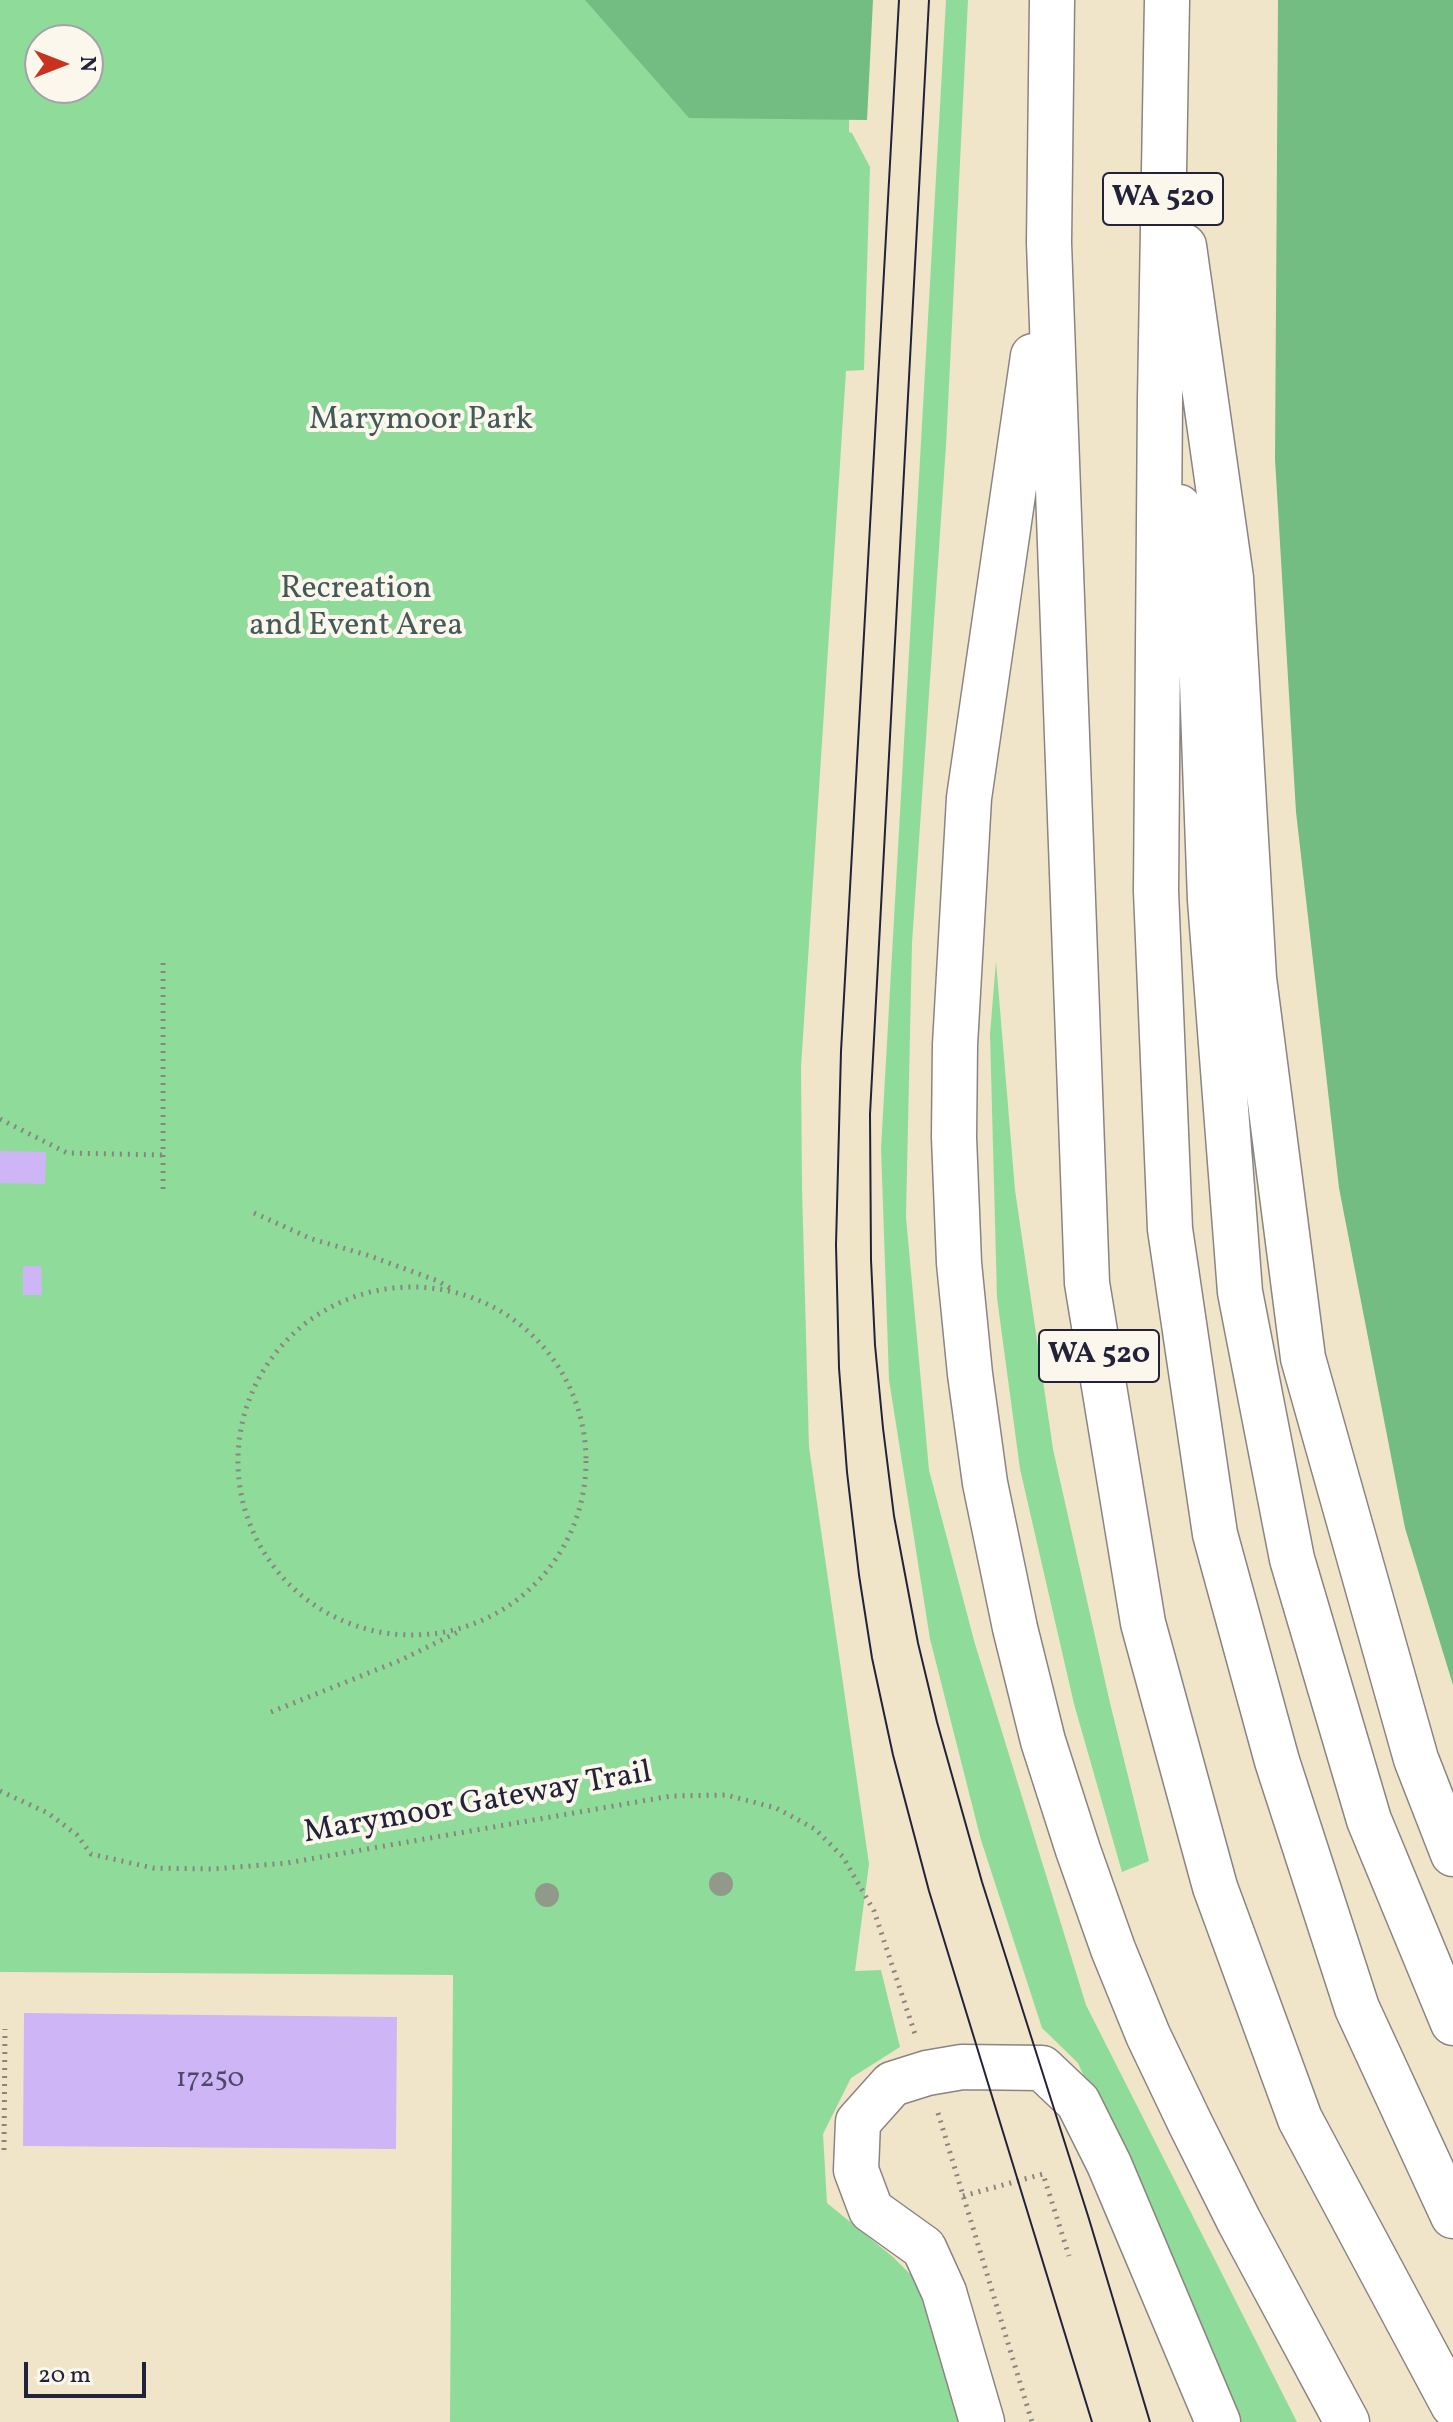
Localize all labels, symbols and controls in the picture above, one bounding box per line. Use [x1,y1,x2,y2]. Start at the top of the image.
north arrow [24,24,104,104]
text: N [71,56,102,72]
road number: WA 520 [1103,173,1223,225]
park label: Marymoor Park [309,403,533,441]
park label: Recreation and Event Area [249,572,463,647]
road number: WA 520 [1039,1330,1159,1382]
street label: Marymoor Gateway Trail [301,1755,655,1855]
house number: 17250 [176,2064,244,2098]
scale bar [28,2346,150,2396]
text: 20 m [38,2359,91,2393]

